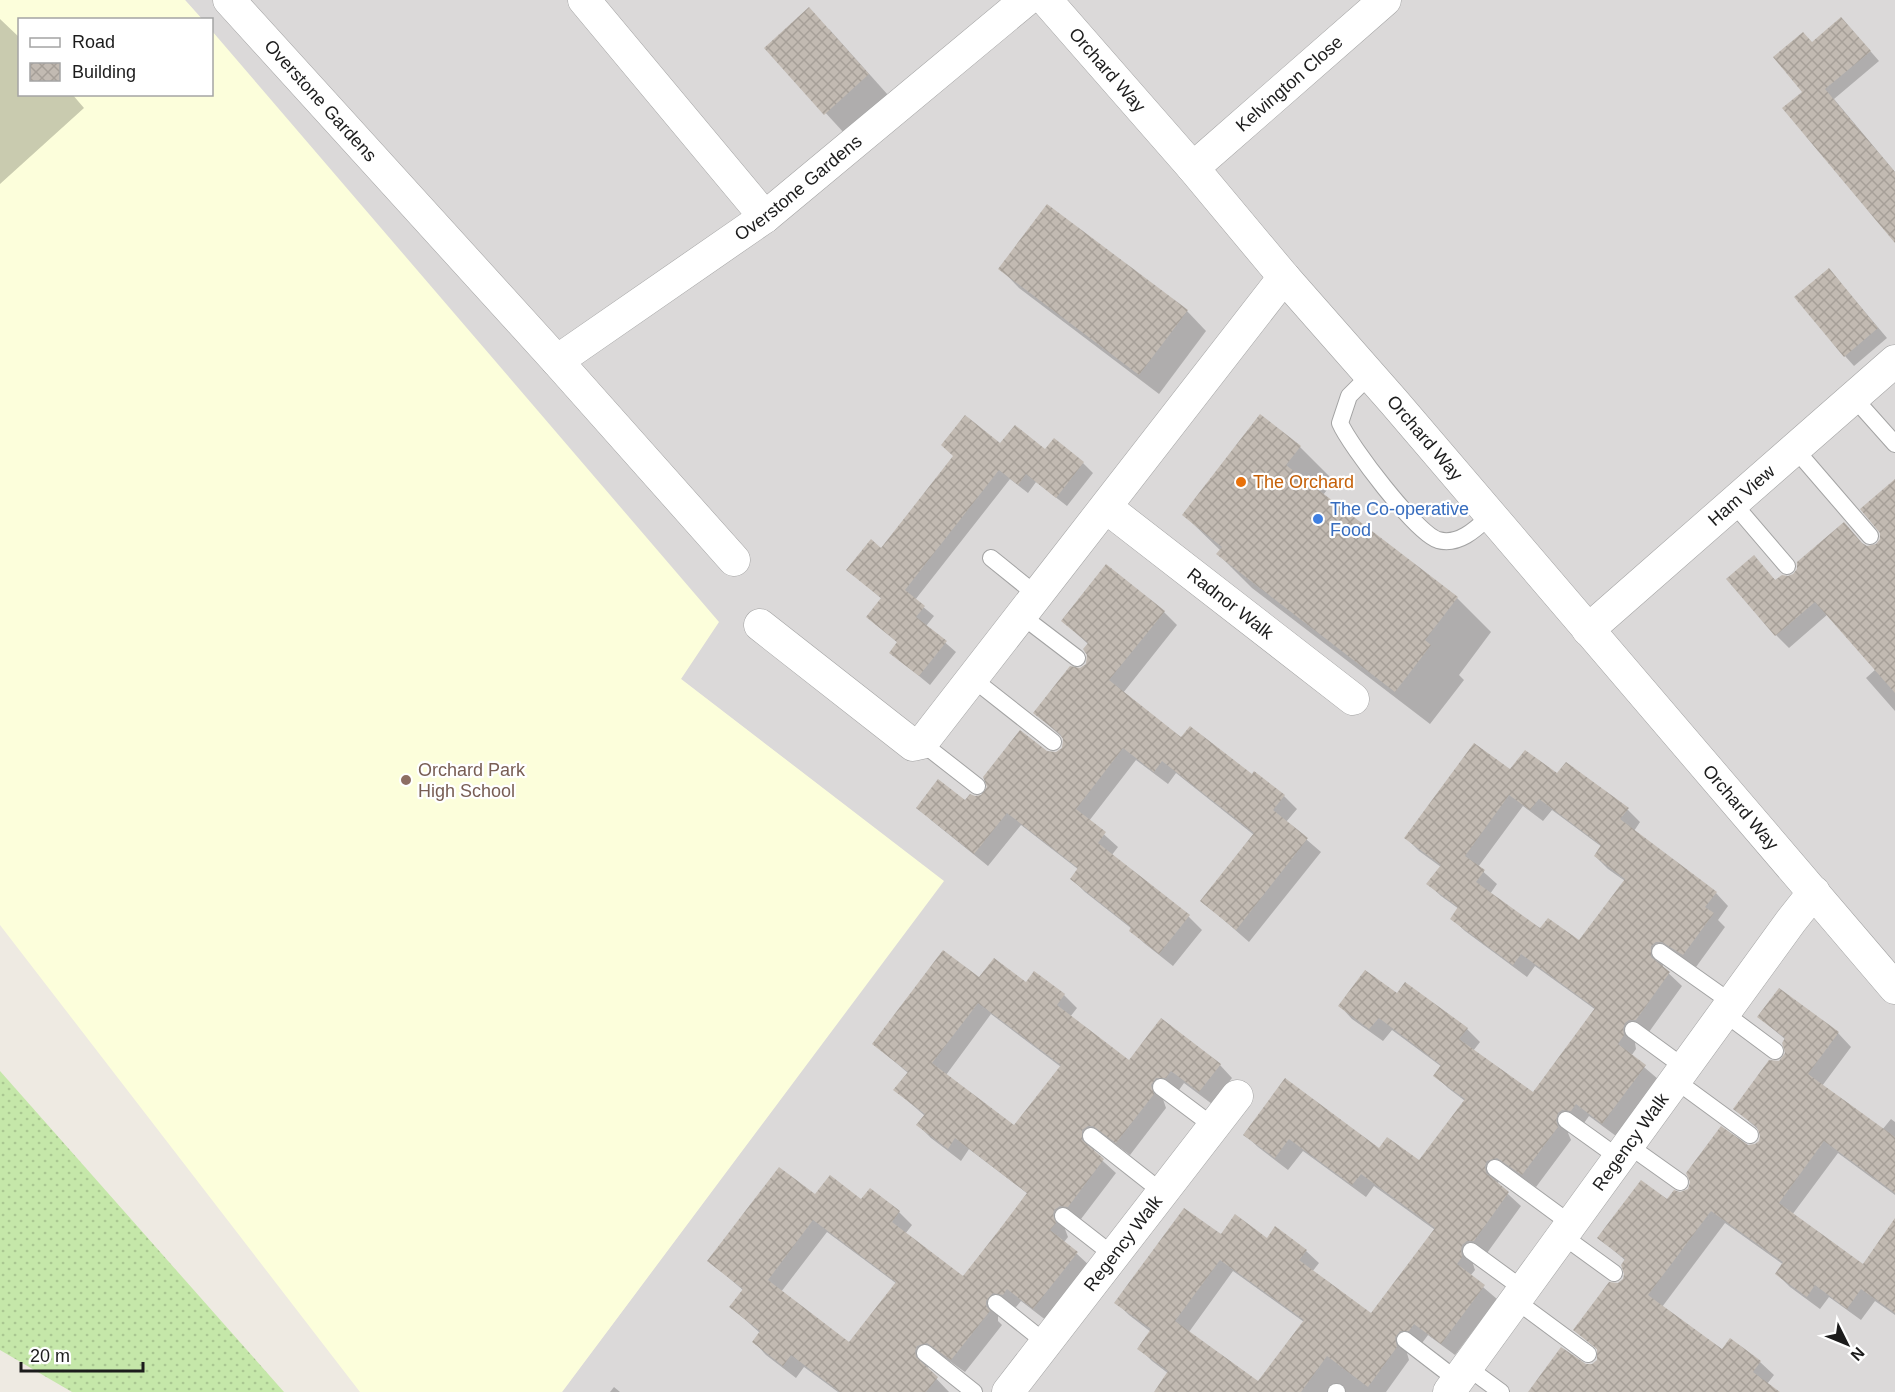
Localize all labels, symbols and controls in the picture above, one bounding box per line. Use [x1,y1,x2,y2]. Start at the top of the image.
legend [18,18,213,96]
street label: Orchard Way [1065,24,1149,116]
text: Road [72,32,115,52]
street label: Kelvington Close [1232,32,1347,136]
street label: Overstone Gardens [260,36,381,166]
text: Building [72,62,136,82]
street label: Overstone Gardens [731,131,866,245]
street label: Orchard Way [1383,391,1467,484]
street label: Ham View [1704,460,1780,530]
place label: The Orchard [1253,472,1354,492]
marker: The Orchard [1234,475,1248,489]
place label: The Co-operative Food [1330,499,1469,540]
marker: The Co-operative Food [1311,512,1325,526]
street label: Radnor Walk [1183,564,1278,644]
place label: Orchard Park High School [418,760,526,801]
street label: Orchard Way [1699,761,1782,854]
marker: Orchard Park High School [399,773,413,787]
street label: Regency Walk [1589,1089,1673,1195]
street label: Regency Walk [1080,1191,1167,1295]
north arrow [1817,1314,1877,1374]
scale bar [21,1335,142,1373]
text: N [1847,1344,1868,1364]
text: 20 m [30,1346,70,1366]

